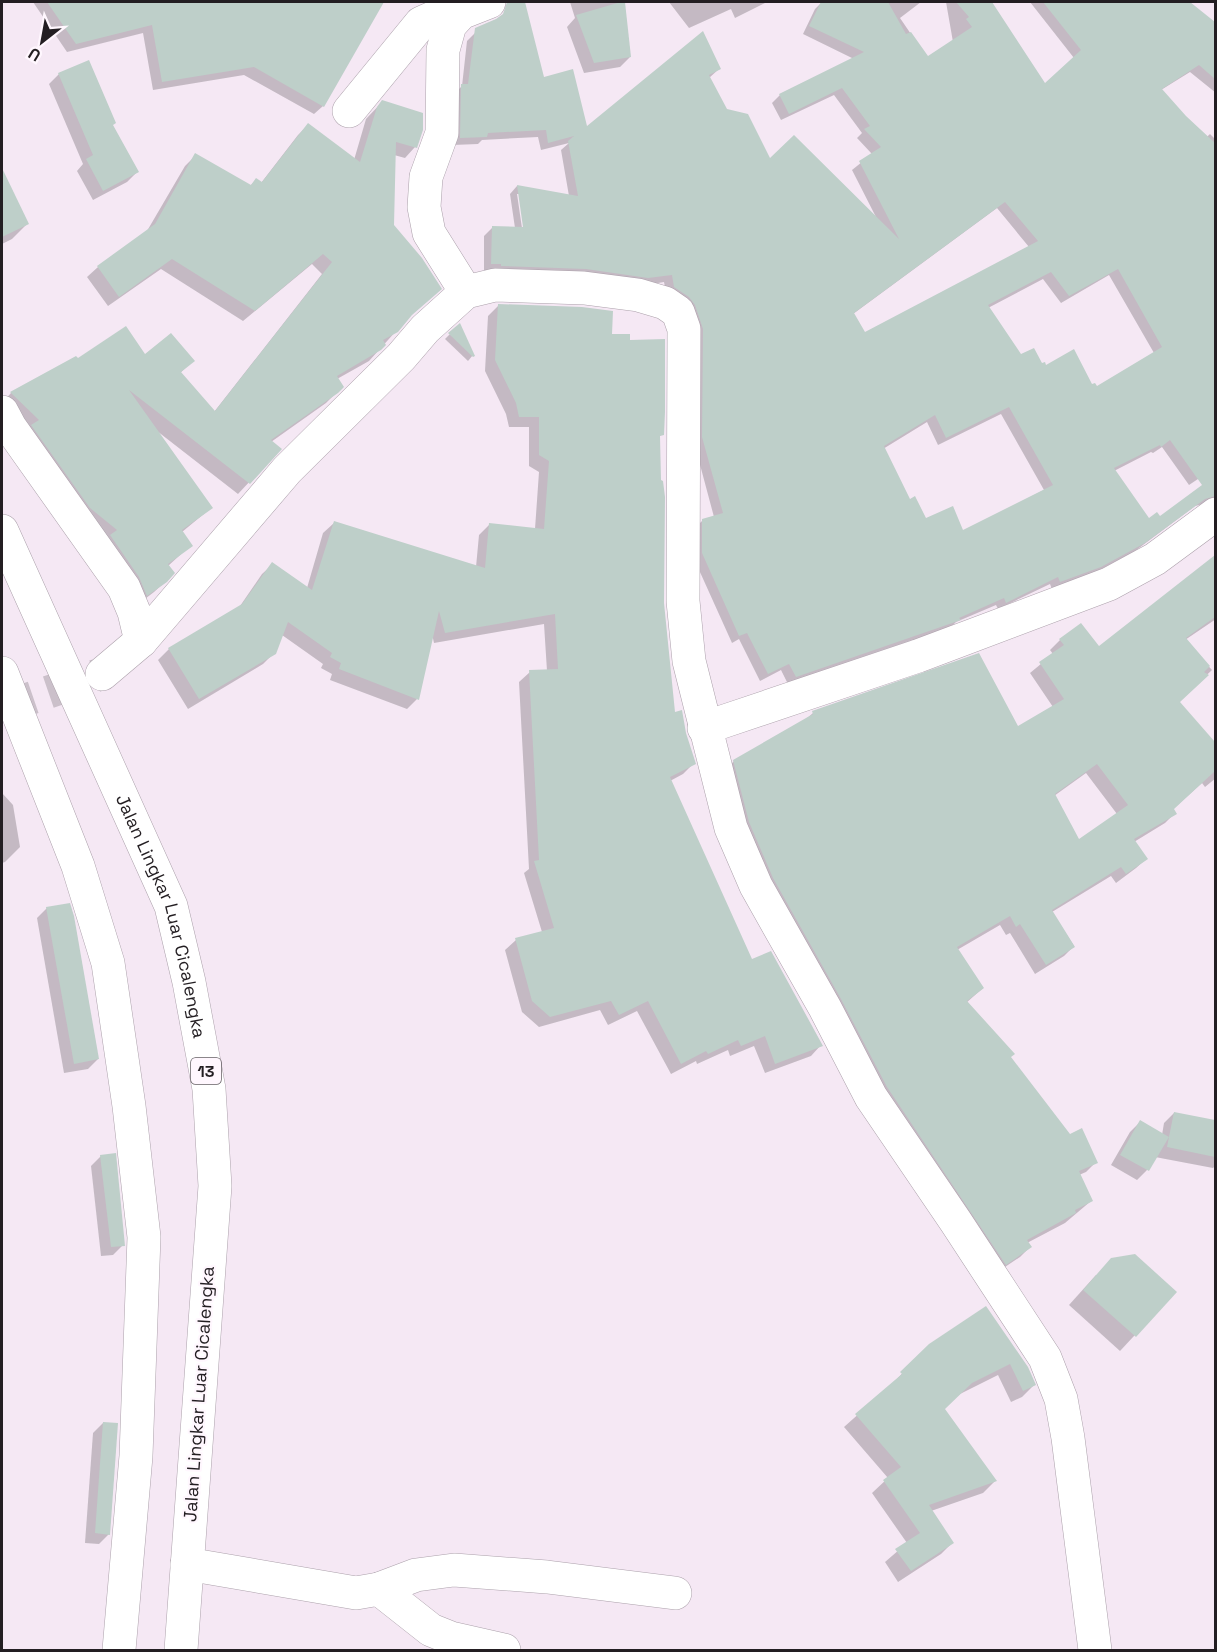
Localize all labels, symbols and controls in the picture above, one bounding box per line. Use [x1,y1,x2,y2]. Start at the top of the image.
north arrow [12,12,72,72]
text: U [25,43,45,66]
street label: Jalan Lingkar Luar Cicalengka [111,790,211,1040]
road number: 13 [191,1058,221,1084]
street label: Jalan Lingkar Luar Cicalengka [178,1265,219,1523]

